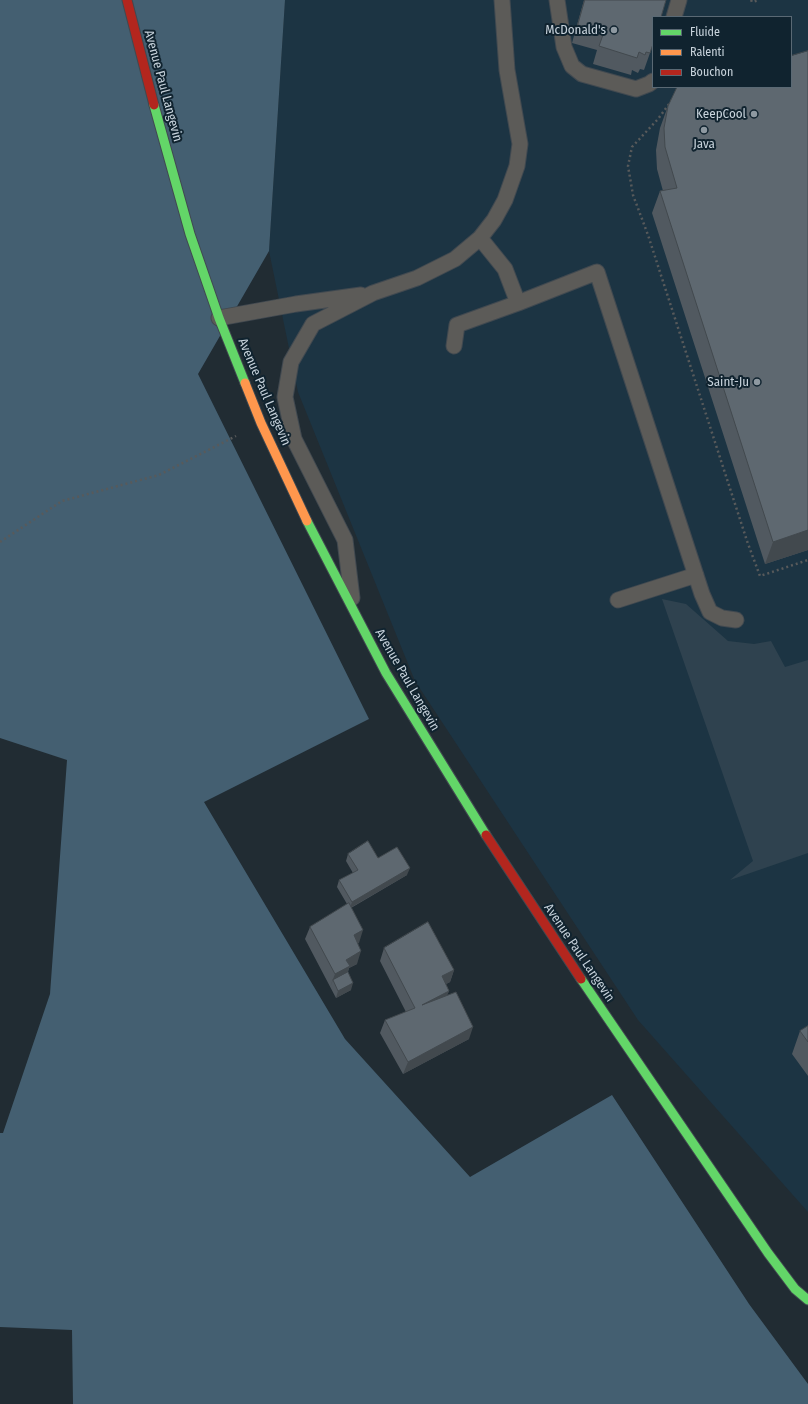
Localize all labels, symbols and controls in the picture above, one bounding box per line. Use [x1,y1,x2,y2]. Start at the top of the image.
legend [652,16,792,88]
place label: McDonald's [545,22,606,38]
marker: McDonald's [609,25,619,35]
text: Fluide [690,25,720,39]
street label: Avenue Paul Langevin [141,28,185,144]
text: Ralenti [690,45,725,59]
text: Bouchon [690,65,733,79]
place label: KeepCool [696,106,746,122]
marker: KeepCool [749,109,759,119]
marker: Java [699,125,709,135]
place label: Java [693,136,715,152]
street label: Avenue Paul Langevin [234,336,294,448]
place label: Saint-Ju [707,374,749,390]
marker: Saint-Ju [752,377,762,387]
street label: Avenue Paul Langevin [372,626,442,734]
street label: Avenue Paul Langevin [540,901,618,1005]

